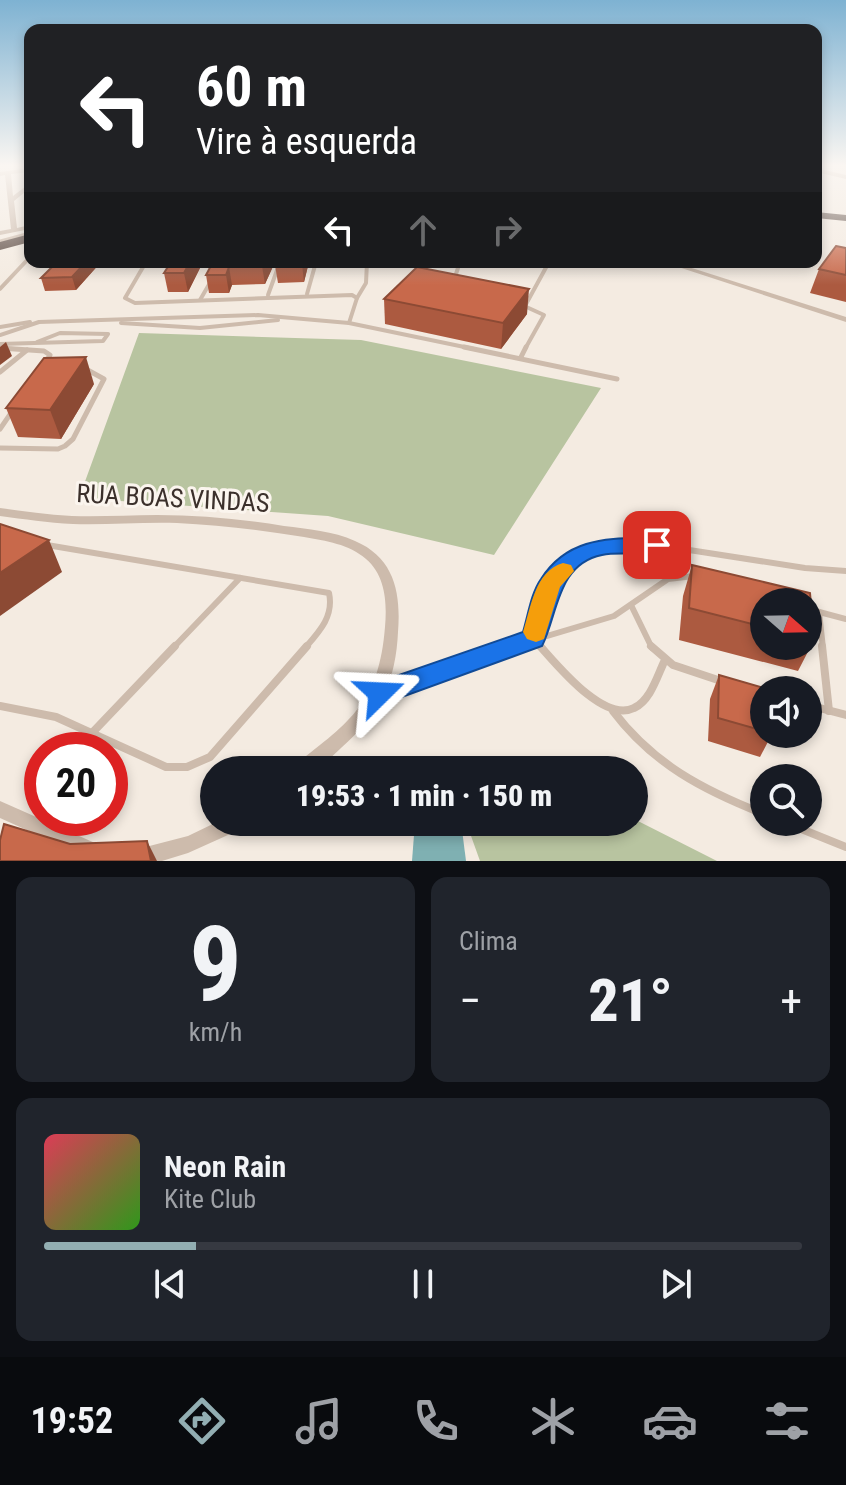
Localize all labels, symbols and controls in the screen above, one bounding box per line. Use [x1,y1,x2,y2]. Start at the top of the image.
text: 60 m [196,54,307,120]
icon: left [64,56,168,160]
text: Vire à esquerda [196,121,417,163]
icon: left [317,208,361,252]
icon: ahead [401,208,445,252]
icon: right [485,208,529,252]
street label: RUA BOAS VINDAS [76,478,270,518]
pin [623,511,691,579]
icon: arrive [635,523,679,567]
north arrow [750,588,822,660]
map controls [750,588,822,836]
position arrow [338,651,422,735]
button: sound [750,676,822,748]
speed limit sign: 20 [24,732,128,836]
button: search [750,764,822,836]
text: 19:53 · 1 min · 150 m [296,778,552,813]
text: 9 [189,904,242,1025]
text: Clima [459,926,518,956]
text: 21° [588,965,673,1036]
text: − [459,975,481,1027]
text: + [780,975,802,1027]
text: km/h [189,1017,242,1047]
text: Neon Rain [164,1149,286,1184]
text: Kite Club [164,1184,256,1214]
icon: previous [148,1262,192,1306]
icon: pause [401,1262,445,1306]
icon: next [654,1262,698,1306]
icon: directions [174,1393,230,1449]
icon: music [291,1393,347,1449]
icon: phone [408,1393,464,1449]
icon: climate [525,1393,581,1449]
icon: car [642,1393,698,1449]
icon: filters [759,1393,815,1449]
text: 19:52 [31,1400,113,1442]

